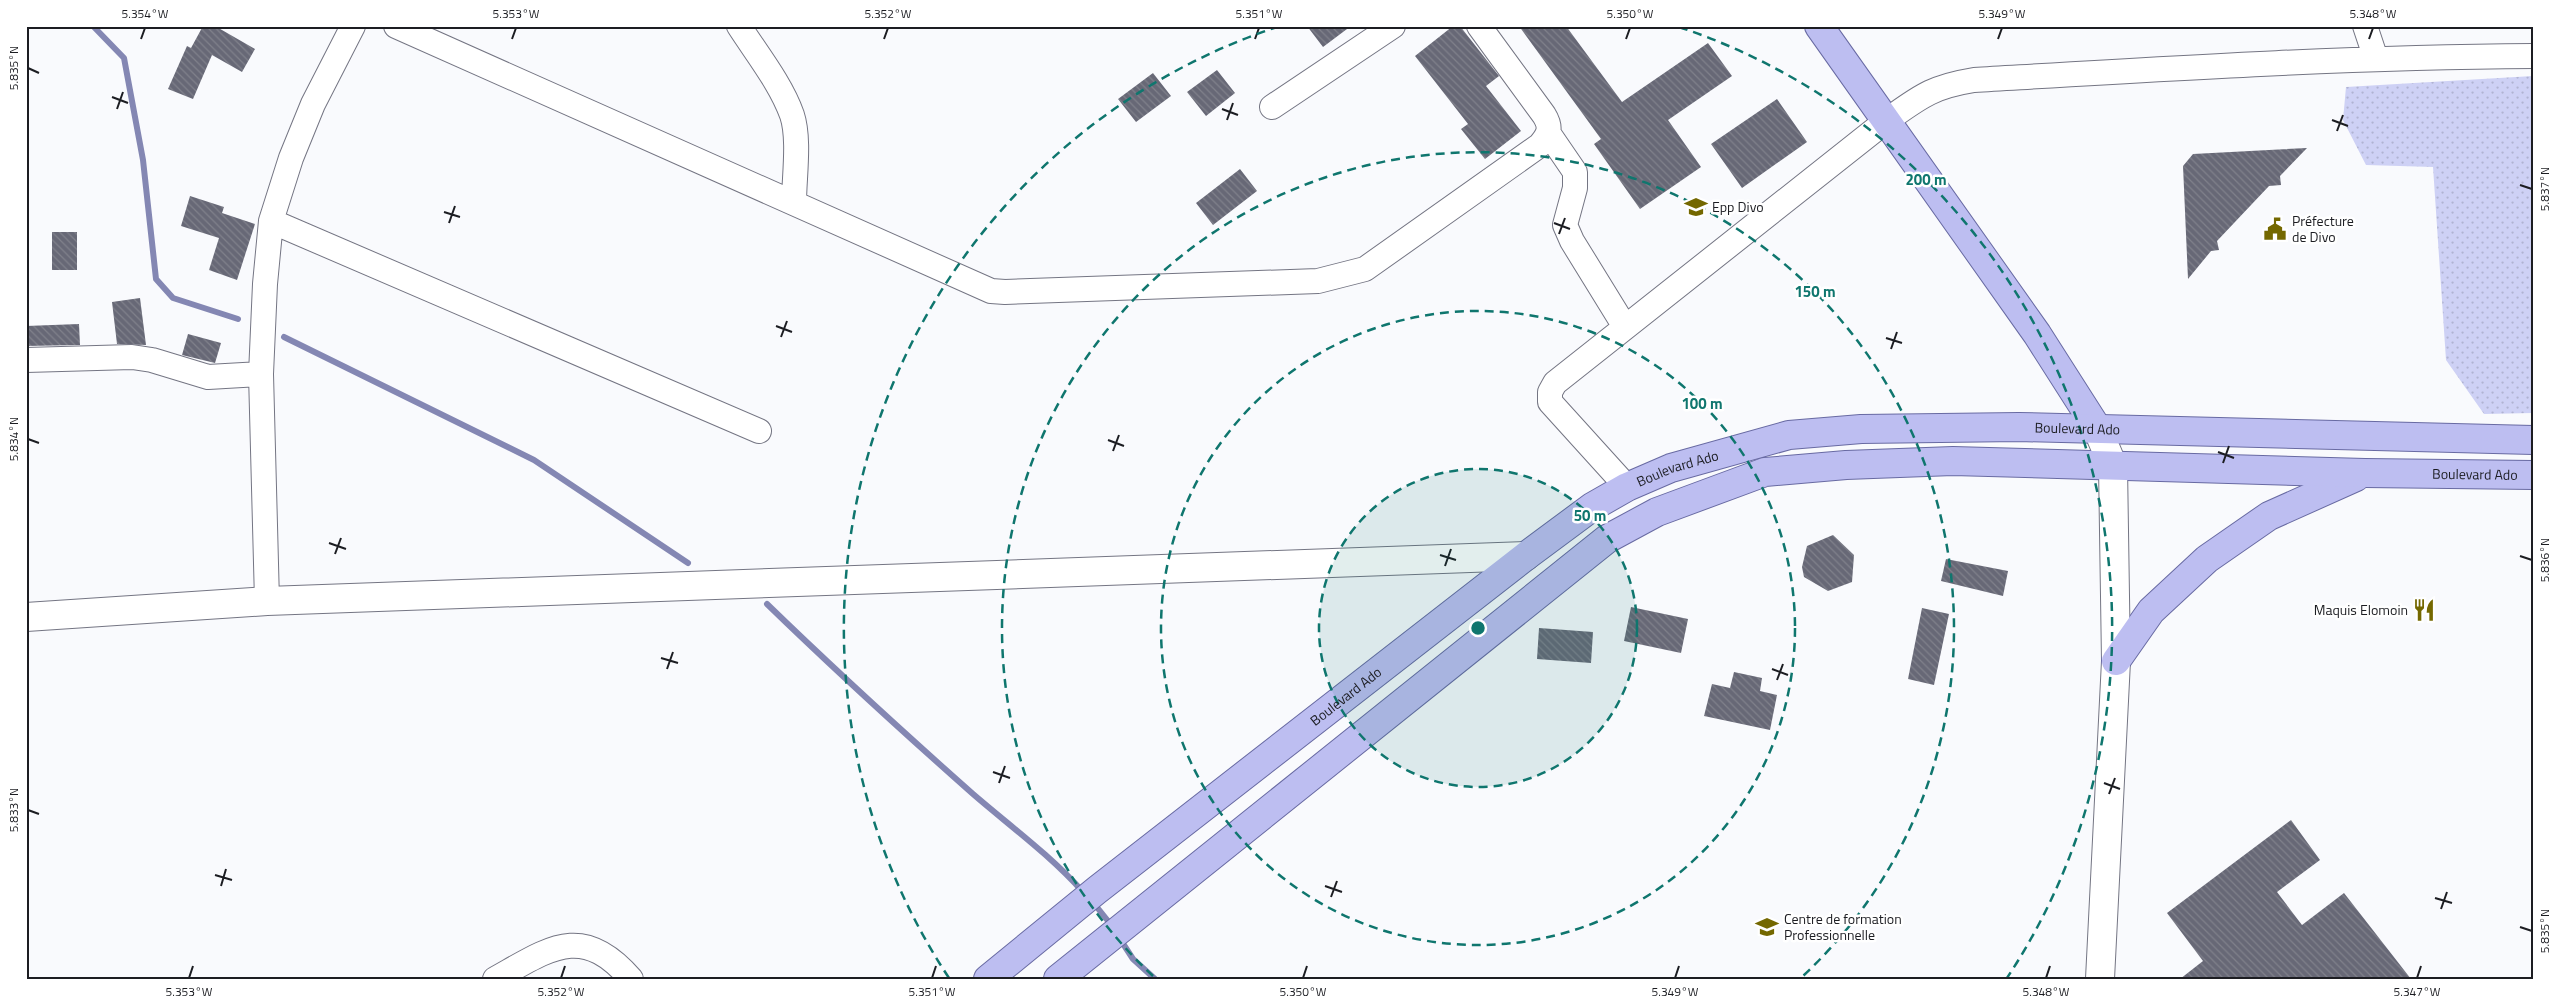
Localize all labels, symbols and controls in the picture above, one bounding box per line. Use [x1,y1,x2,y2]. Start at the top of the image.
text: 5.354°W [122,4,169,23]
text: 5.353°W [493,4,540,23]
text: 5.352°W [865,4,912,23]
text: 5.351°W [1236,4,1283,23]
text: 5.350°W [1607,4,1654,23]
text: 5.349°W [1979,4,2026,23]
text: 5.348°W [2350,4,2397,23]
text: 5.835°N [4,46,23,90]
text: 5.837°N [2535,167,2554,211]
text: 200 m [1905,168,1947,191]
school or university icon: Epp Divo [1683,194,1709,220]
place label: Epp Divo [1712,196,1764,217]
place label: Préfecture de Divo [2292,210,2354,247]
public building icon: Préfecture de Divo [2262,216,2288,242]
text: 150 m [1794,280,1836,303]
text: 100 m [1681,392,1723,415]
street label: Boulevard Ado [2034,416,2120,440]
text: 5.834°N [4,417,23,461]
street label: Boulevard Ado [1633,444,1721,492]
street label: Boulevard Ado [2432,463,2518,485]
text: 50 m [1574,504,1606,527]
text: 5.836°N [2535,538,2554,582]
restaurant icon: Maquis Elomoin [2411,597,2437,623]
place label: Maquis Elomoin [2314,599,2408,620]
centre of rings [1469,619,1487,637]
street label: Boulevard Ado [1305,661,1386,730]
text: 5.833°N [4,788,23,832]
place label: Centre de formation Professionnelle [1784,908,1902,945]
text: 5.835°N [2535,909,2554,953]
school or university icon: Centre de formation Professionnelle [1754,914,1780,940]
text: 5.353°W [166,982,213,1001]
text: 5.352°W [538,982,585,1001]
text: 5.351°W [909,982,956,1001]
text: 5.350°W [1280,982,1327,1001]
text: 5.349°W [1652,982,1699,1001]
text: 5.348°W [2023,982,2070,1001]
text: 5.347°W [2394,982,2441,1001]

